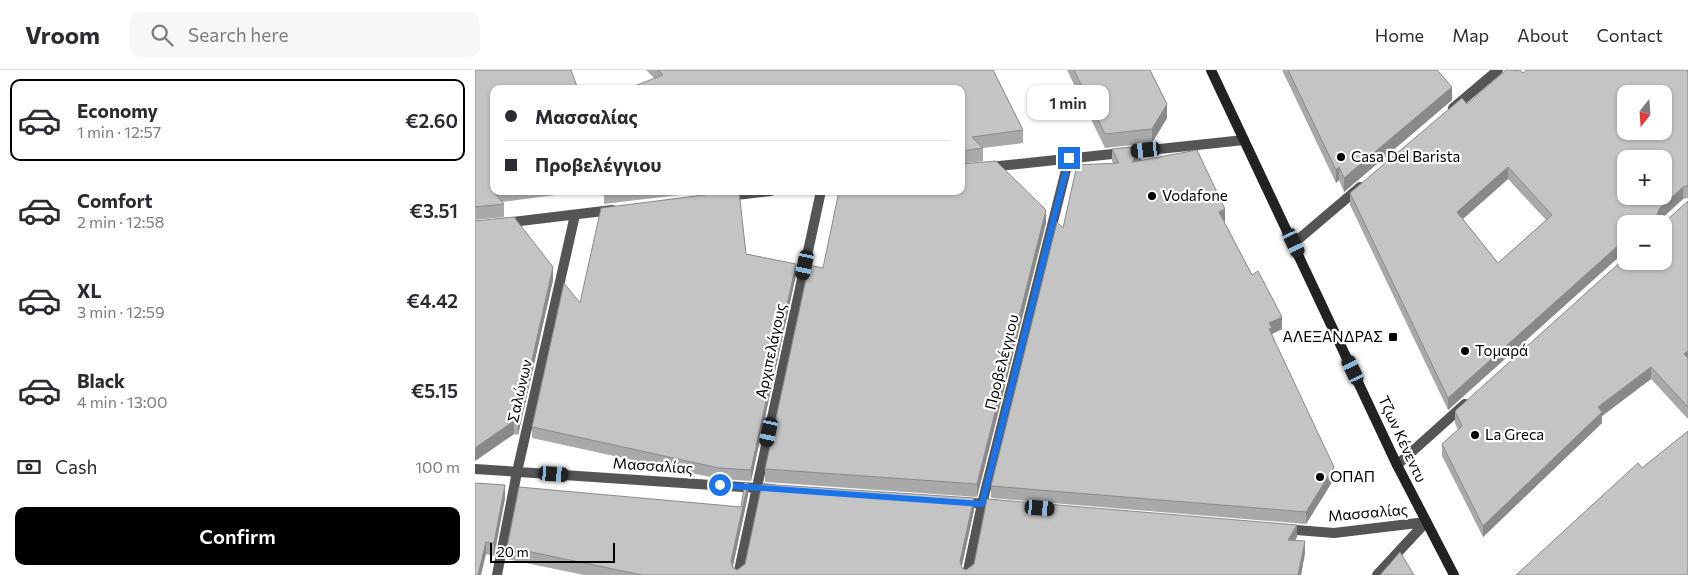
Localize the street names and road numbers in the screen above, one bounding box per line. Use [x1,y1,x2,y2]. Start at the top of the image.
street label: Αρχιπελάγους [751,301,789,400]
street label: Προβελέγγιου [980,312,1022,411]
street label: Σαλώνων [503,357,535,424]
street label: Τζων Κένεντυ [1375,392,1431,485]
street label: Μασσαλίας [612,453,694,477]
street label: Μασσαλίας [1327,500,1409,524]

